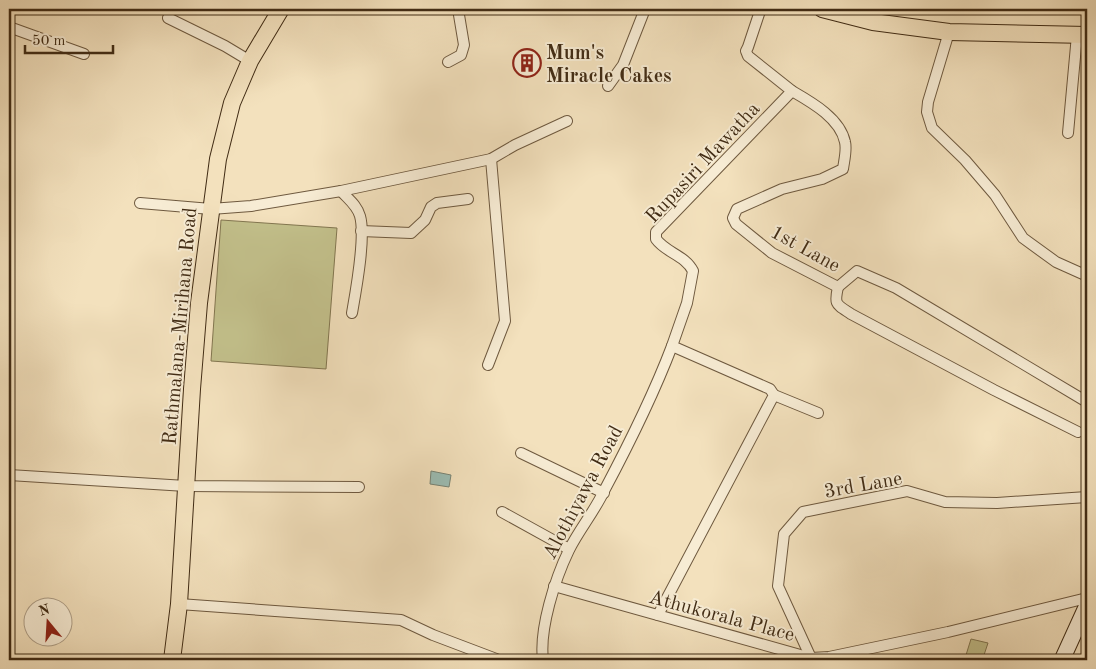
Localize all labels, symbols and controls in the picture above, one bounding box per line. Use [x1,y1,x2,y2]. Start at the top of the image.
scale bar [25,22,112,54]
text: 50 m [32,34,66,49]
place label: Mum's Miracle Cakes [546,44,672,87]
building icon: Mum's Miracle Cakes [512,48,542,78]
street label: Rupasiri Mawatha [643,99,764,228]
street label: Rathmalana-Mirihana Road [161,206,201,446]
street label: 1st Lane [767,223,843,277]
street label: Alothiyawa Road [540,423,627,563]
street label: 3rd Lane [823,469,904,503]
street label: Athukorala Place [646,588,796,646]
north arrow [22,596,72,646]
text: N [37,602,52,619]

